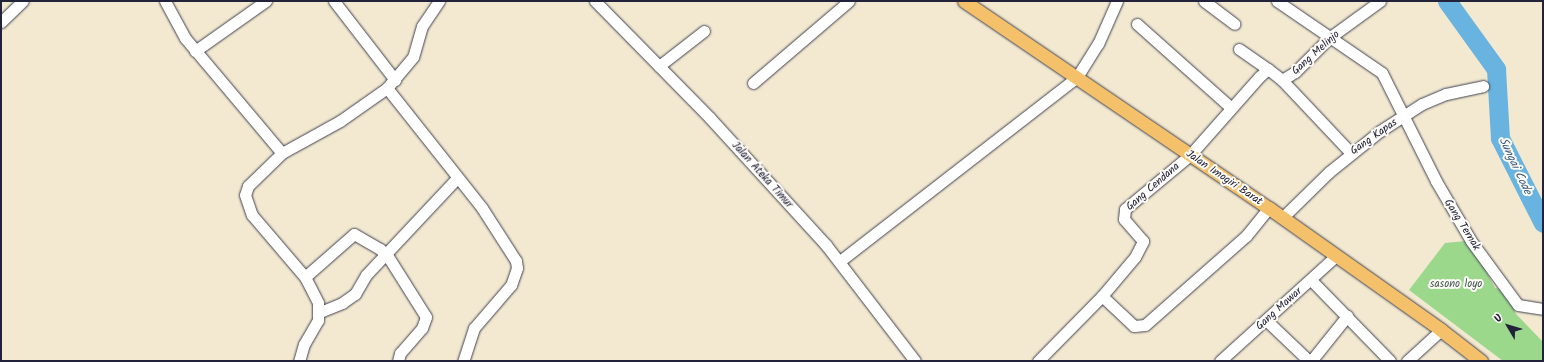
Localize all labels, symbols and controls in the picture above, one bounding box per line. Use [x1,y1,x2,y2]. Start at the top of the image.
street label: Gang Melinjo [1289,28,1343,78]
street label: Gang Kapas [1348,116,1400,158]
water label: Sungai Code [1495,135,1535,197]
street label: Jalan Ateka Timur [729,139,795,211]
street label: Jalan Imogiri Barat [1183,148,1265,208]
street label: Gang Cendana [1124,160,1182,214]
street label: Gang Ternak [1441,197,1483,253]
park label: sasono loyo [1430,277,1482,291]
street label: Gang Mawar [1253,285,1305,333]
north arrow [1488,306,1528,346]
text: U [1489,310,1508,327]

